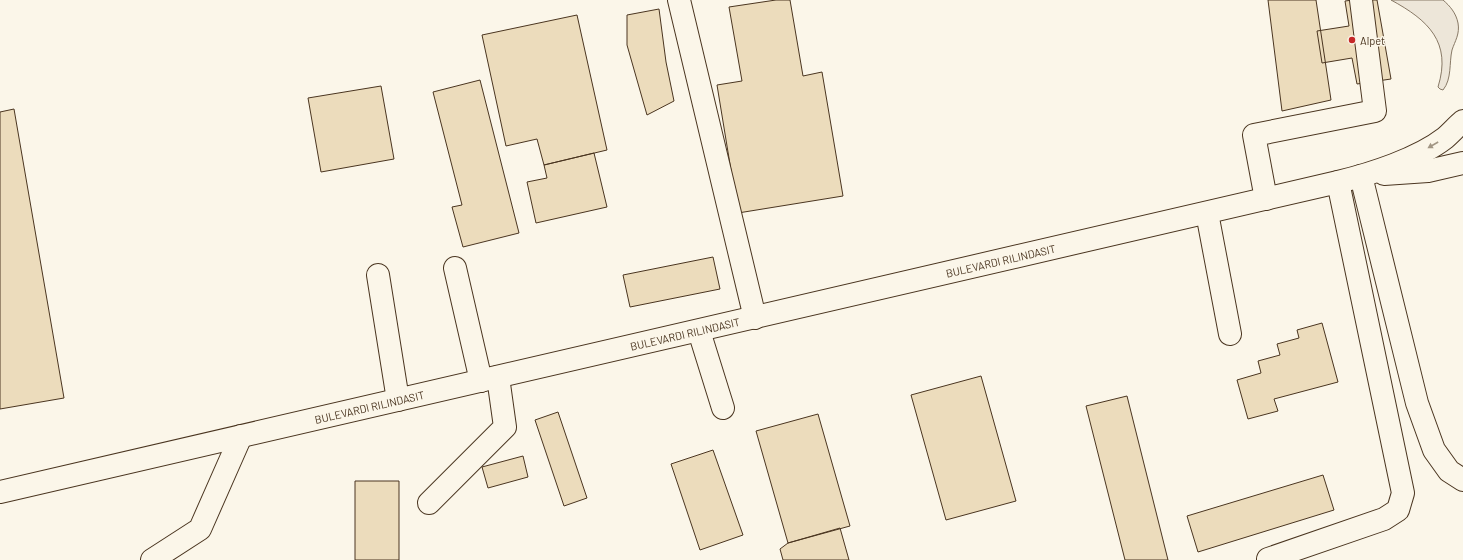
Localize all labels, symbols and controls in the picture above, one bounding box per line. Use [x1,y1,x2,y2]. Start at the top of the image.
place label: Alpet [1360,34,1385,47]
marker: Alpet [1347,35,1357,45]
one-way arrow [1427,141,1439,148]
street label: BULEVARDI RILINDASIT [944,241,1057,279]
street label: BULEVARDI RILINDASIT [629,314,741,352]
street label: BULEVARDI RILINDASIT [313,387,425,425]

